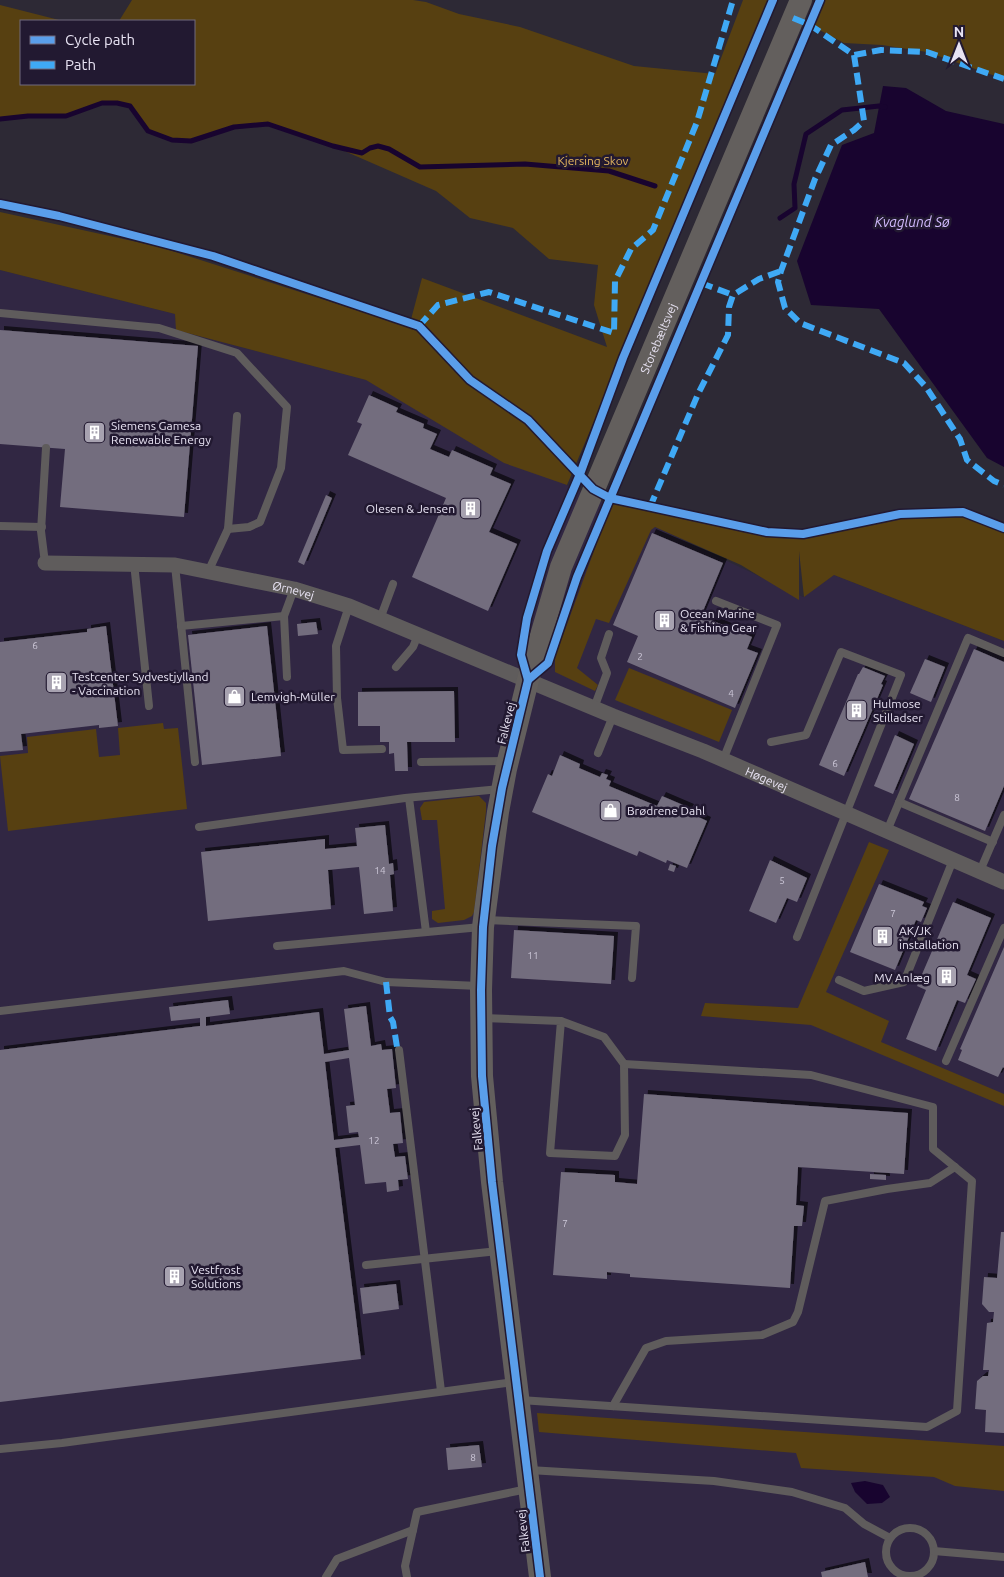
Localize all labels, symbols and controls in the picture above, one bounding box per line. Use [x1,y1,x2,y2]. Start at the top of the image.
legend [20,20,195,85]
north arrow [934,20,984,70]
text: N [954,24,964,40]
text: Cycle path [65,31,135,48]
text: Path [65,56,96,73]
park label: Kjersing Skov [558,154,629,167]
water label: Kvaglund Sø [874,214,950,230]
street label: Storebæltsvej [637,301,678,375]
place label: Siemens Gamesa Renewable Energy [111,419,211,446]
building icon: Siemens Gamesa Renewable Energy [83,420,107,444]
building icon: Olesen & Jensen [459,496,483,520]
place label: Olesen & Jensen [366,502,455,515]
street label: Ørnevej [271,578,316,601]
place label: Ocean Marine & Fishing Gear [680,607,757,634]
building icon: Ocean Marine & Fishing Gear [652,608,676,632]
house number: 6 [32,640,38,651]
house number: 2 [637,651,643,662]
place label: Testcenter Sydvestjylland - Vaccination [72,670,209,697]
building icon: Testcenter Sydvestjylland - Vaccination [44,671,68,695]
shop icon: Lemvigh-Müller [223,684,247,708]
house number: 4 [728,688,734,699]
place label: Lemvigh-Müller [251,690,335,703]
place label: Hulmose Stilladser [873,697,923,724]
building icon: Hulmose Stilladser [845,698,869,722]
street label: Falkevej [494,700,518,745]
house number: 6 [832,758,838,769]
street label: Høgevej [744,764,790,794]
house number: 8 [954,792,960,803]
shop icon: Brødrene Dahl [599,798,623,822]
place label: Brødrene Dahl [627,804,705,817]
house number: 14 [374,865,386,876]
house number: 5 [779,875,785,886]
house number: 7 [890,908,896,919]
place label: AK/JK installation [899,924,959,951]
building icon: AK/JK installation [871,925,895,949]
house number: 11 [527,950,539,961]
building icon: MV Anlæg [934,965,958,989]
place label: MV Anlæg [874,971,930,984]
street label: Falkevej [467,1107,485,1151]
house number: 12 [368,1135,380,1146]
house number: 7 [562,1218,568,1229]
place label: Vestfrost Solutions [191,1263,241,1290]
building icon: Vestfrost Solutions [163,1264,187,1288]
house number: 8 [470,1452,476,1463]
street label: Falkevej [514,1509,532,1553]

